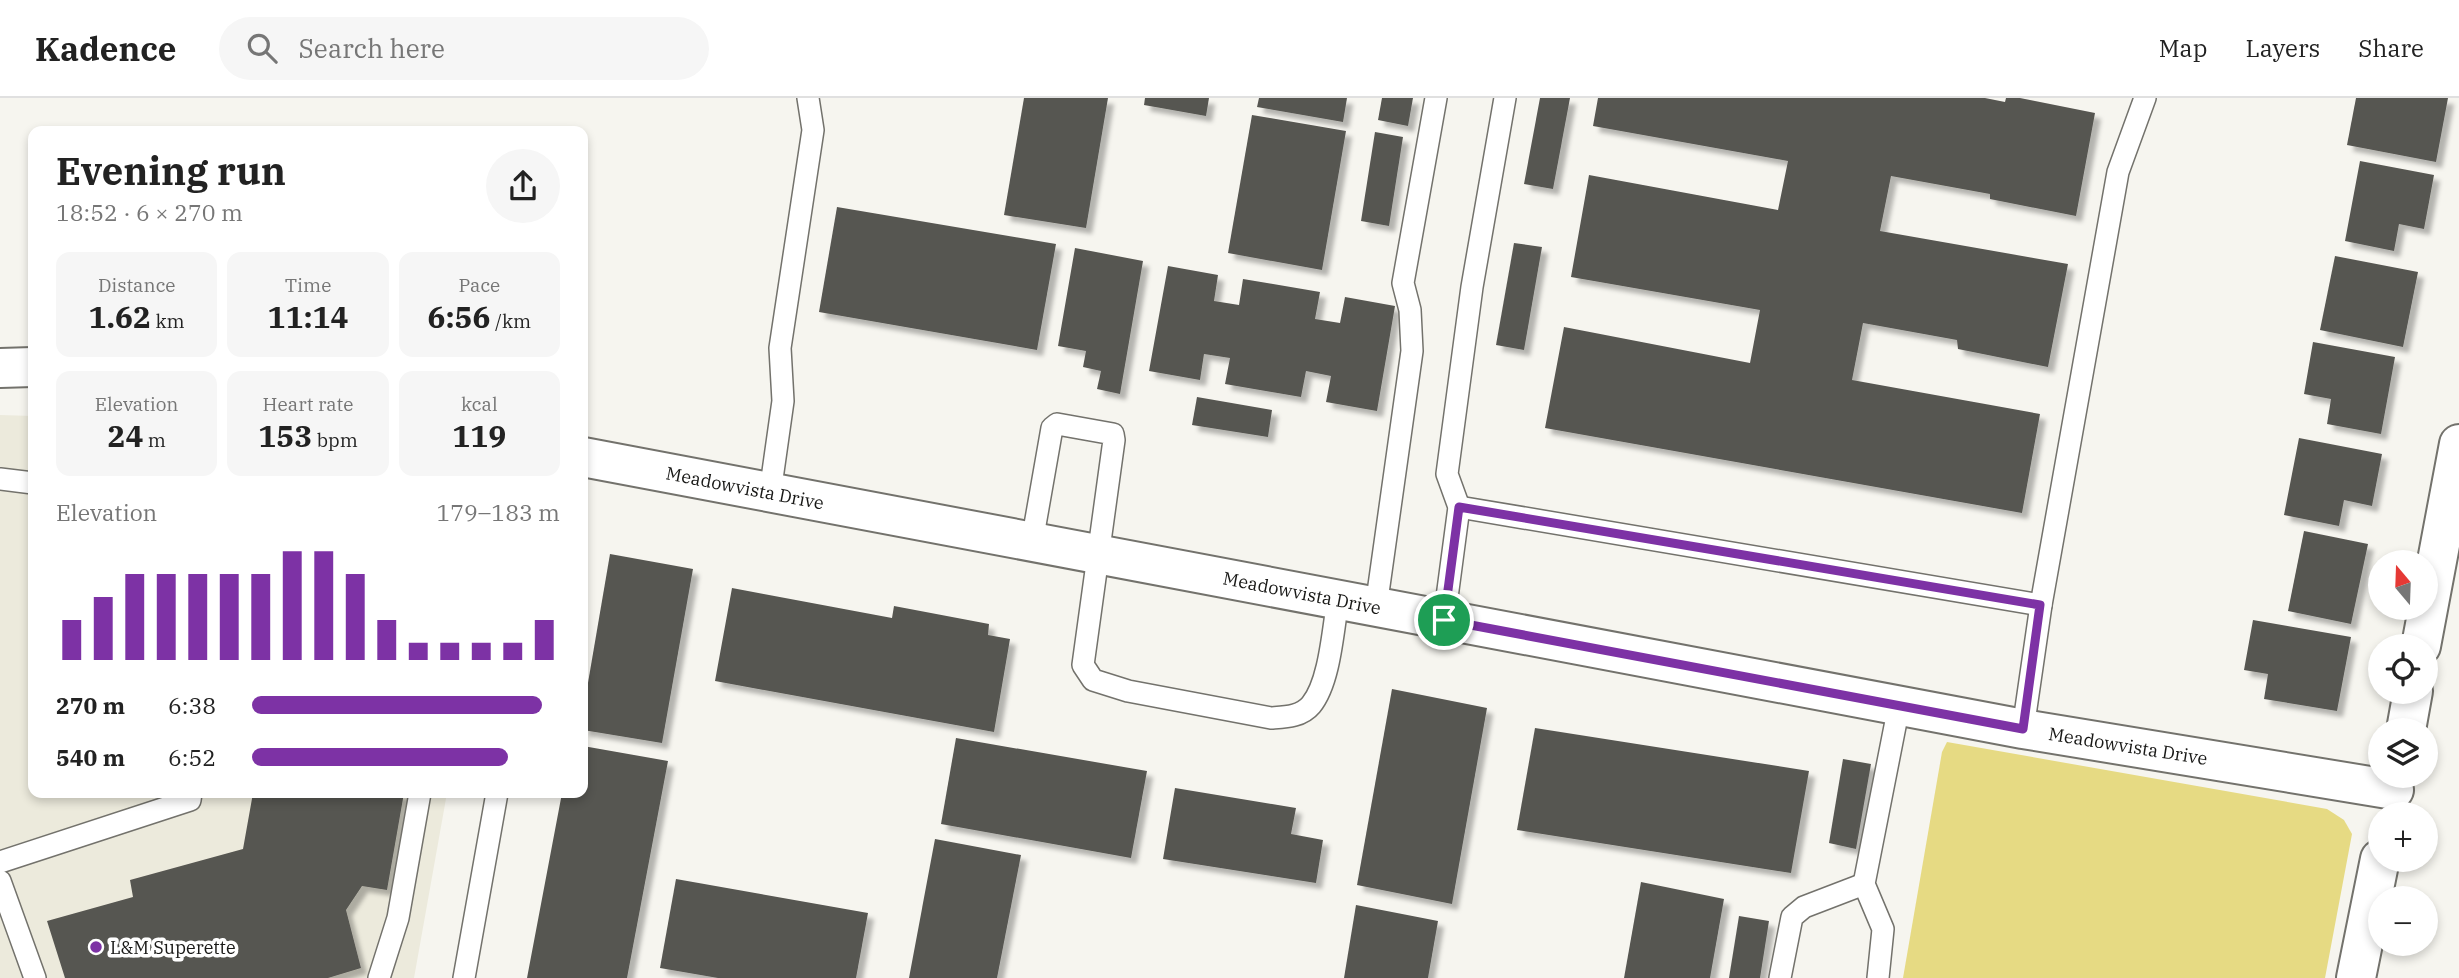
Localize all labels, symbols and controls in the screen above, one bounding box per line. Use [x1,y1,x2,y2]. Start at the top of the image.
search box [219,17,709,80]
text: Kadence [35,27,177,70]
icon: search [243,29,281,67]
text: Search here [299,31,445,65]
text: Map [2159,32,2207,64]
text: Layers [2245,32,2320,64]
text: Share [2358,32,2424,64]
text: Evening run [56,146,286,195]
button: share [486,149,560,223]
text: 18:52 · 6 × 270 m [56,197,243,227]
text: Distance [98,273,175,297]
text: Time [285,273,331,297]
text: Pace [458,273,500,297]
text: 1.62 [89,297,151,336]
text: 11:14 [267,297,349,336]
text: 6:56 [427,297,491,336]
text: km [151,309,185,333]
text: /km [491,309,531,333]
text: Elevation [95,392,179,416]
text: Heart rate [263,392,353,416]
text: kcal [461,392,498,416]
text: 24 [107,416,143,455]
text: 153 [258,416,312,455]
text: 119 [452,416,506,455]
text: m [143,428,166,452]
text: bpm [312,428,358,452]
street label: Meadowvista Drive [664,461,826,515]
text: Elevation [56,497,157,527]
text: 179–183 m [436,497,560,527]
north arrow [2368,550,2438,620]
map controls [2368,550,2438,956]
street label: Meadowvista Drive [1221,566,1383,620]
pin [1414,590,1474,650]
icon: arrive [1425,601,1463,639]
button: locate [2368,634,2438,704]
text: 270 m [56,690,125,720]
text: 6:38 [168,690,216,720]
button: layers [2368,718,2438,788]
street label: Meadowvista Drive [2047,722,2209,770]
text: 540 m [56,742,125,772]
text: 6:52 [168,742,216,772]
button: + [2368,802,2438,872]
button: − [2368,886,2438,956]
place label: L&M Superette [110,936,236,959]
marker: L&M Superette [88,939,104,955]

